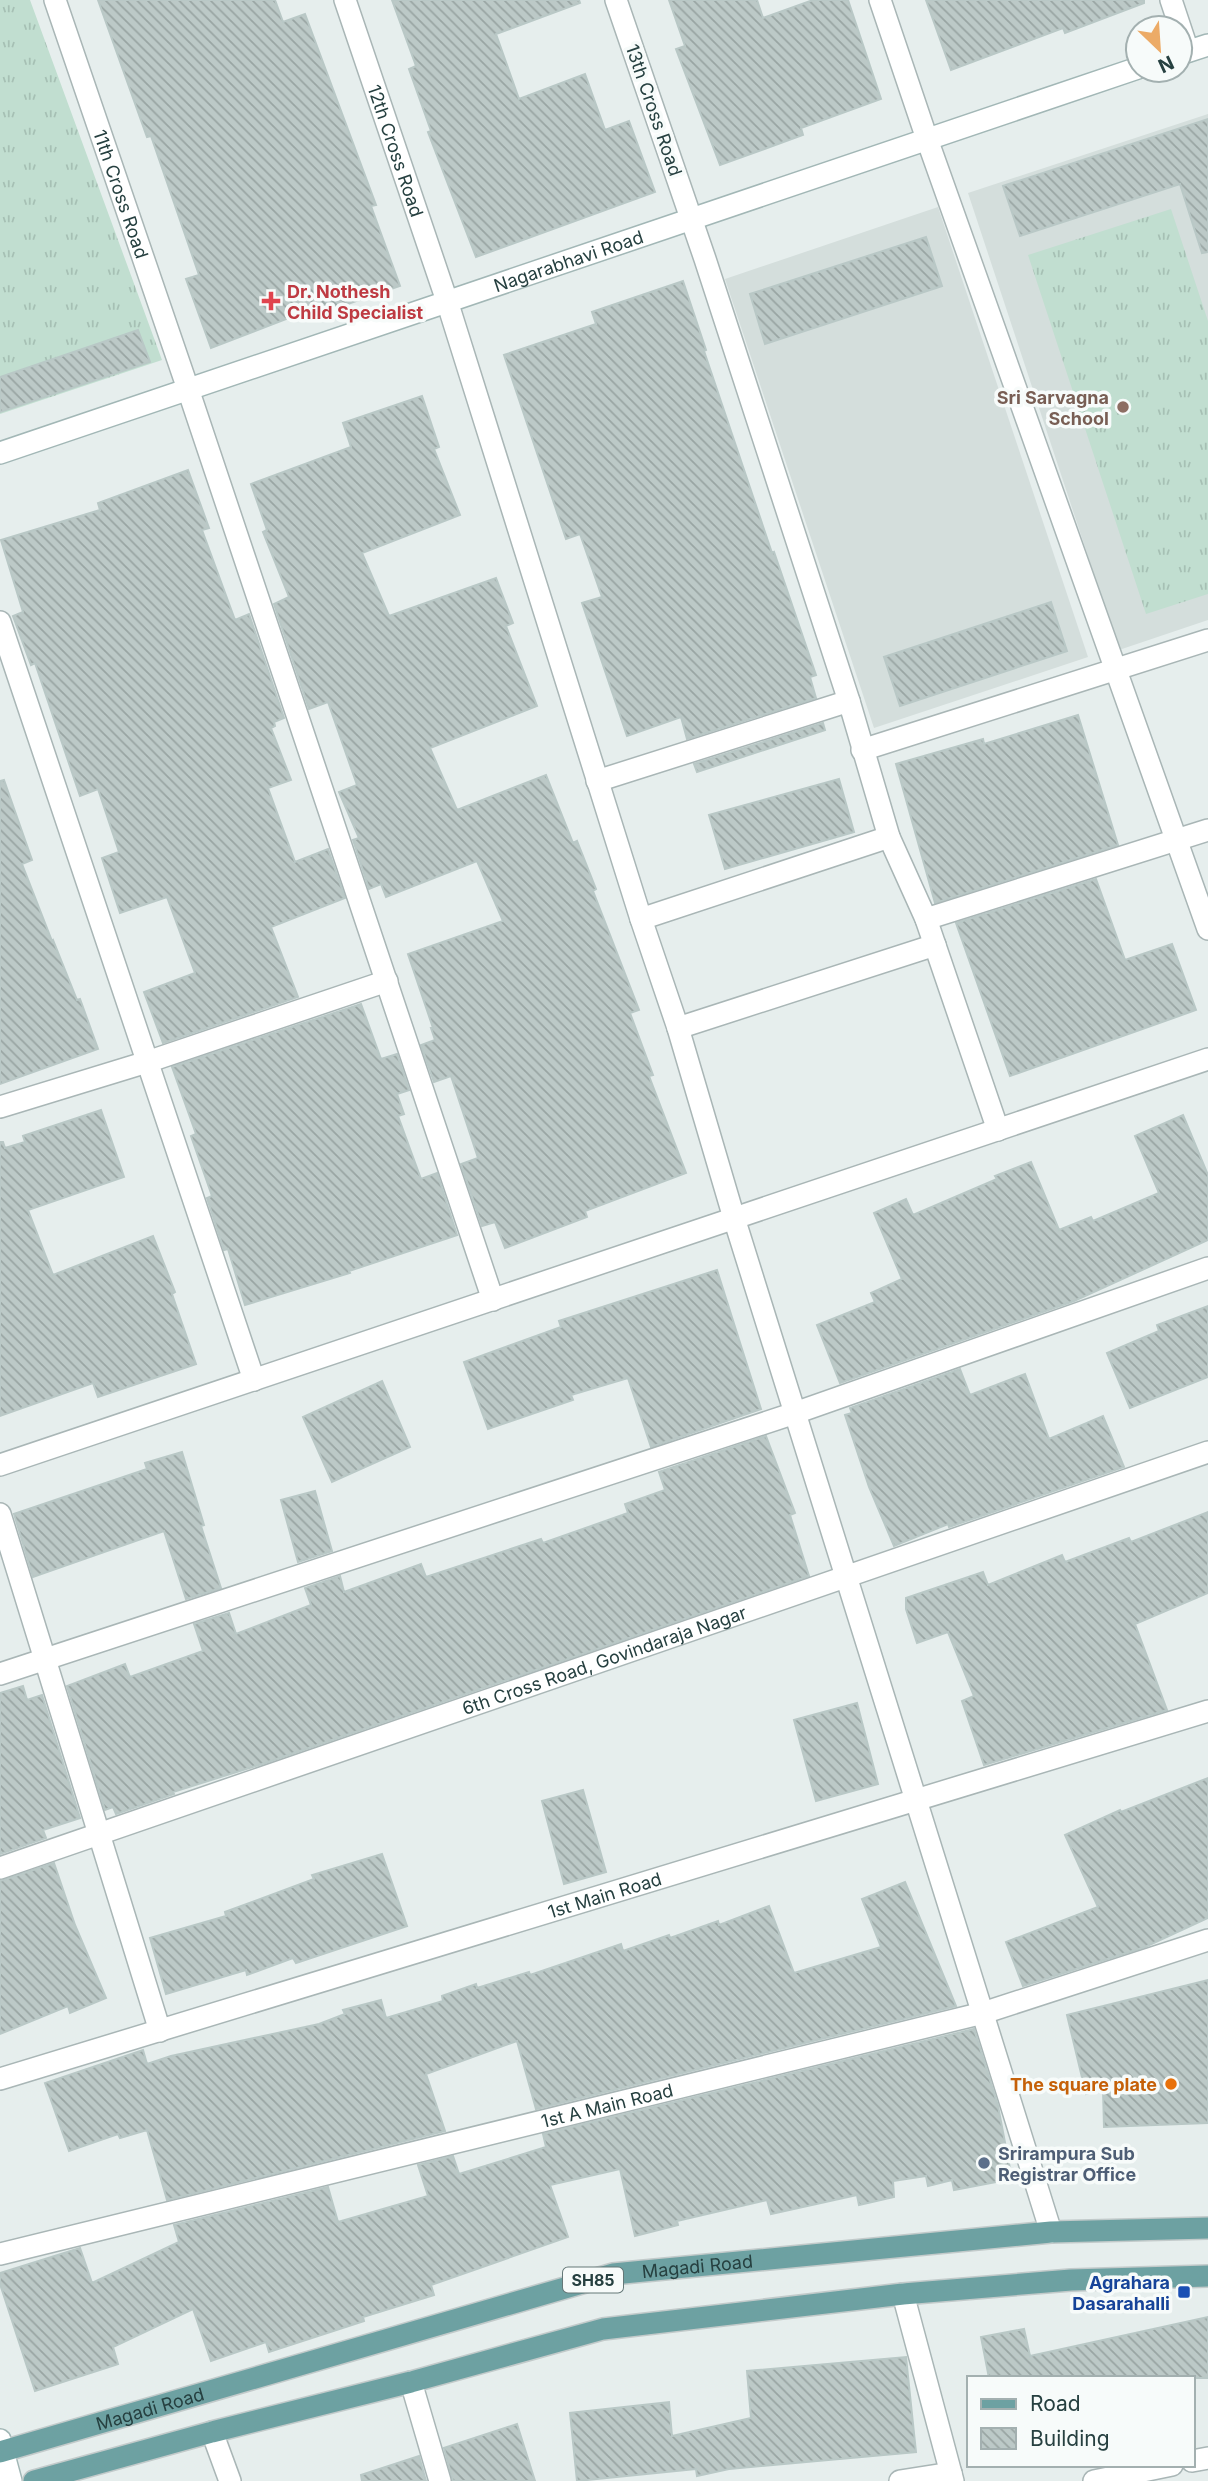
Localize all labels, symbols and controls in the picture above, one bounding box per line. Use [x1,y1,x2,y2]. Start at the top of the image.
north arrow [1124,14,1194,84]
street label: 13th Cross Road [622,41,686,179]
text: N [1155,50,1177,77]
street label: 12th Cross Road [364,82,428,219]
street label: 11th Cross Road [90,127,153,261]
street label: Nagarabhavi Road [491,226,646,296]
place label: Dr. Nothesh Child Specialist [287,281,423,323]
marker: Dr. Nothesh Child Specialist [261,291,281,311]
place label: Sri Sarvagna School [997,387,1109,429]
marker: Sri Sarvagna School [1115,399,1131,415]
street label: 6th Cross Road, Govindaraja Nagar [459,1601,749,1719]
street label: 1st Main Road [545,1868,664,1922]
place label: The square plate [1010,2074,1157,2095]
marker: The square plate [1163,2076,1179,2092]
street label: 1st A Main Road [539,2079,675,2131]
place label: Srirampura Sub Registrar Office [998,2143,1136,2185]
marker: Srirampura Sub Registrar Office [976,2155,992,2171]
street label: Magadi Road [641,2250,754,2282]
road number: SH85 [563,2268,623,2292]
place label: Agrahara Dasarahalli [1072,2272,1170,2314]
marker: Agrahara Dasarahalli [1176,2284,1192,2300]
legend [967,2376,1194,2467]
street label: Magadi Road [93,2383,206,2434]
text: Road [1030,2391,1081,2416]
text: Building [1030,2426,1110,2451]

